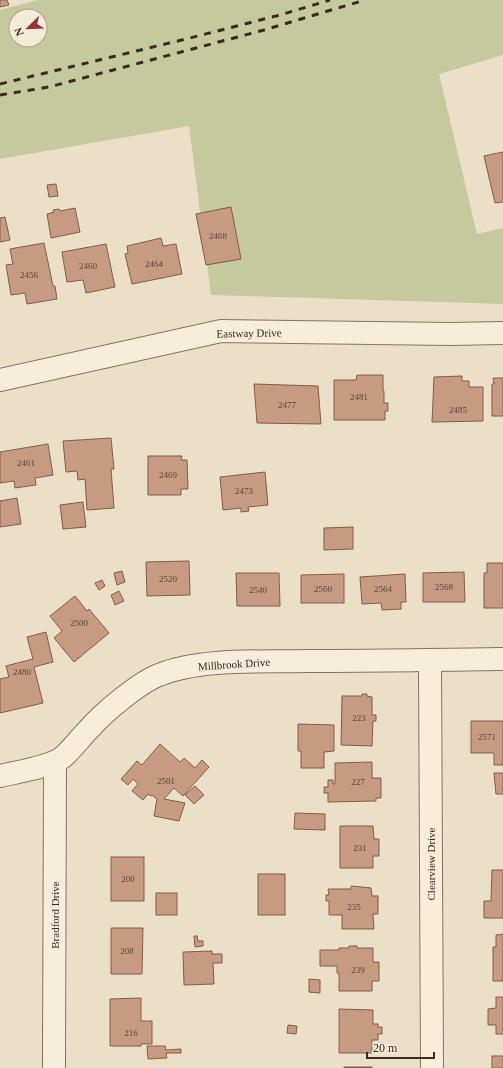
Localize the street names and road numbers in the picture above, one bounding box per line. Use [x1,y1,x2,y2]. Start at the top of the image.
street label: Eastway Drive [216,326,282,340]
street label: Millbrook Drive [197,655,271,673]
street label: Clearview Drive [425,827,437,901]
street label: Bradford Drive [49,881,61,949]

